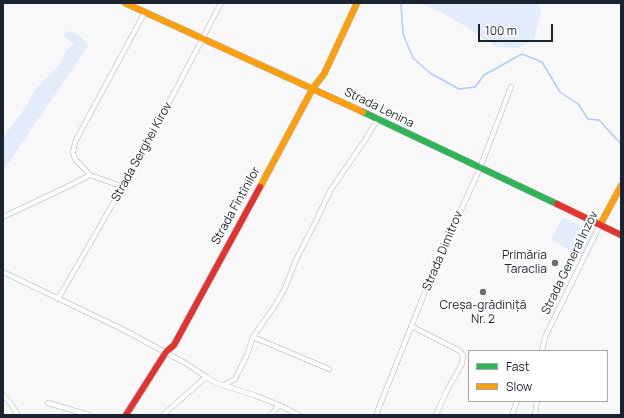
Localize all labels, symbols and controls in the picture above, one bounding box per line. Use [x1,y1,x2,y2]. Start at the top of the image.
scale bar [480,16,555,42]
text: 100 m [485,22,517,39]
street label: Strada Lenina [342,85,416,131]
street label: Strada Serghei Kirov [109,100,175,204]
street label: Strada Fîntînilor [209,165,263,247]
street label: Strada Dimitrov [420,209,466,293]
street label: Strada General Inzov [539,209,601,317]
place label: Primăria Taraclia [502,249,547,277]
marker: Primăria Taraclia [550,258,560,268]
marker: Creșa-grădiniță Nr. 2 [478,287,488,297]
place label: Creșa-grădiniță Nr. 2 [440,299,526,327]
legend [468,350,608,402]
text: Fast [506,358,530,375]
text: Slow [506,378,532,395]

